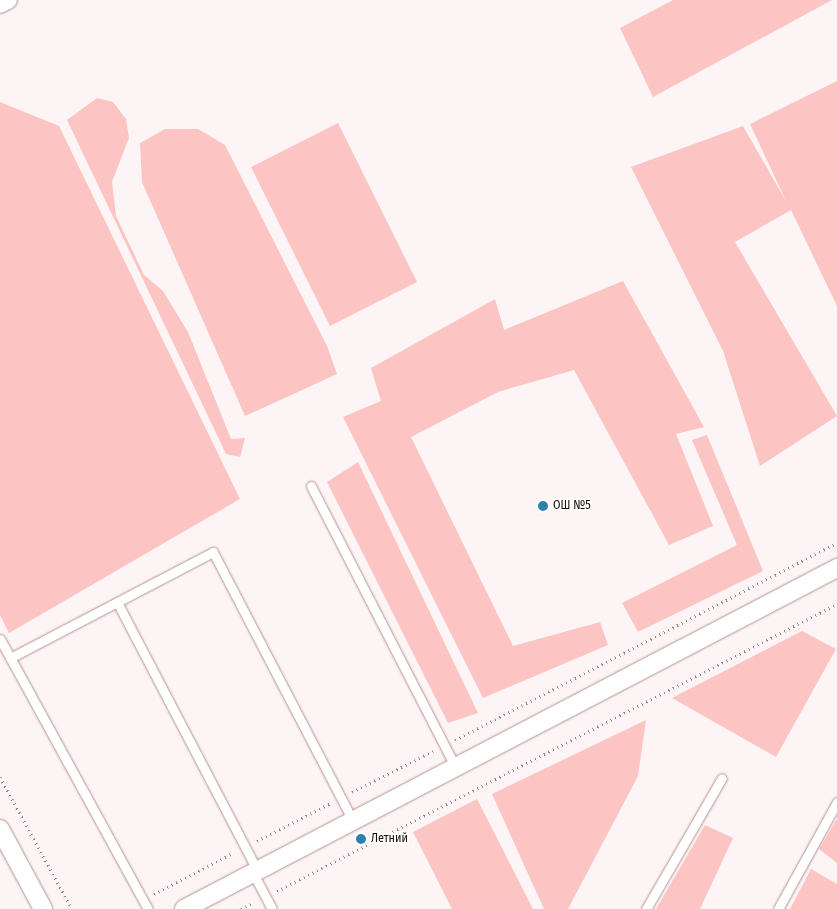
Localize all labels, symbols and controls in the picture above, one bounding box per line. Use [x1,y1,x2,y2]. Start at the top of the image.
place label: ОШ №5 [553,499,591,513]
marker: ОШ №5 [537,500,549,512]
place label: Летний [371,832,408,846]
marker: Летний [355,833,367,845]

